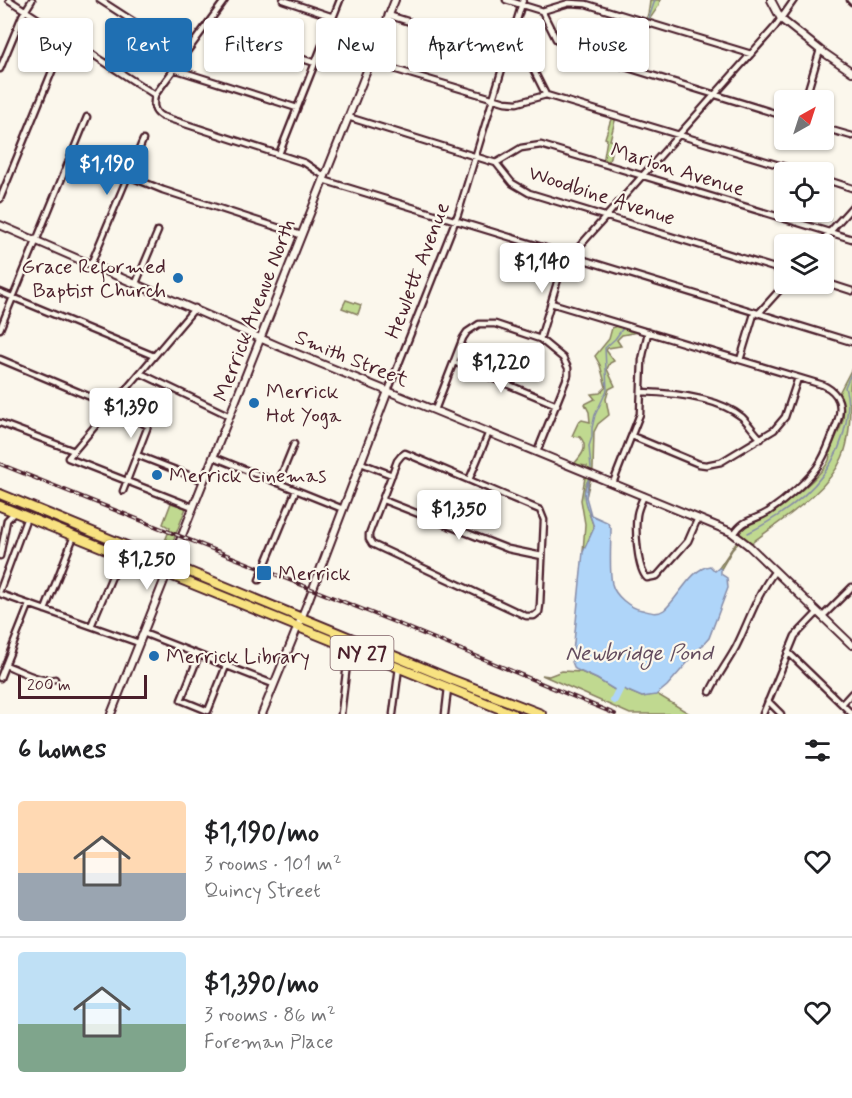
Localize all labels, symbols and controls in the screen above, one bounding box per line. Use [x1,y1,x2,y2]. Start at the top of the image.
chip: Buy [18,18,93,72]
chip: Rent [105,18,192,72]
chip: Filters [204,18,304,72]
chip: New [316,18,396,72]
chip: Apartment [408,18,545,72]
chip: House [557,18,649,72]
north arrow [774,90,834,150]
map controls [774,90,834,294]
street label: Marion Avenue [607,136,748,204]
pin: $1,190 [58,145,156,196]
text: $1,190 [79,151,135,178]
street label: Woodbine Avenue [525,159,679,233]
button: locate [774,162,834,222]
street label: Hewlett Avenue [379,198,457,343]
street label: Merrick Avenue North [207,215,303,406]
button: layers [774,234,834,294]
pin: $1,140 [493,243,591,294]
text: $1,140 [514,249,570,276]
place label: Grace Reformed Baptist Church [21,253,166,305]
marker: Grace Reformed Baptist Church [171,271,185,285]
street label: Smith Street [291,323,413,395]
pin: $1,220 [452,343,550,394]
text: $1,220 [472,349,530,376]
place label: Merrick Hot Yoga [266,378,342,430]
pin: $1,390 [82,388,180,439]
text: $1,390 [103,394,159,421]
marker: Merrick Hot Yoga [247,396,261,410]
place label: Merrick Cinemas [169,462,326,490]
marker: Merrick Cinemas [150,468,164,482]
pin: $1,350 [410,490,508,541]
text: $1,350 [431,496,487,523]
pin: $1,250 [98,540,196,591]
text: $1,250 [118,546,176,573]
place label: Merrick [278,560,351,588]
marker: Merrick [255,564,273,582]
road number: NY 27 [330,636,394,670]
water label: Newbridge Pond [565,640,715,670]
place label: Merrick Library [166,643,310,671]
marker: Merrick Library [147,649,161,663]
scale bar [18,672,147,700]
text: 200 m [27,675,71,696]
text: 6 homes [18,733,106,767]
icon: filters [801,734,834,767]
text: $1,190/mo [204,817,319,851]
icon: home [66,825,138,897]
icon: heart [801,845,834,878]
text: 3 rooms · 101 m² [204,851,342,878]
text: Quincy Street [204,878,321,905]
text: $1,390/mo [204,968,319,1002]
icon: home [66,976,138,1048]
icon: heart [801,996,834,1029]
text: 3 rooms · 86 m² [204,1002,336,1029]
text: Foreman Place [204,1029,333,1056]

